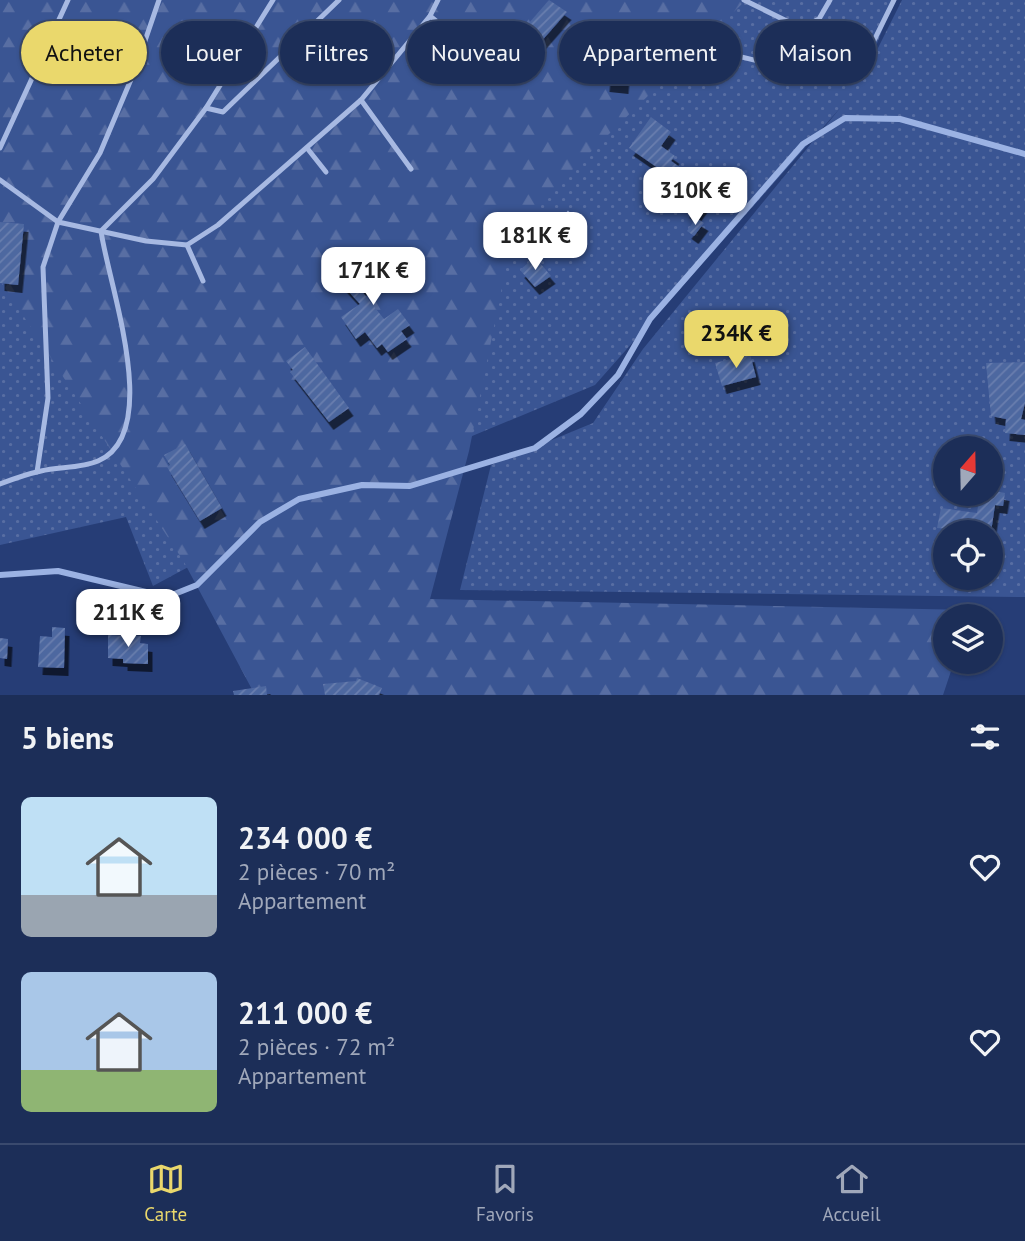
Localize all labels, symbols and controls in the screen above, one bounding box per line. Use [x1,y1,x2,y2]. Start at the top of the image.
chip: Acheter [21,21,147,84]
chip: Louer [161,21,266,84]
chip: Filtres [280,21,393,84]
chip: Nouveau [407,21,545,84]
chip: Appartement [559,21,741,84]
chip: Maison [755,21,876,84]
pin: 310K € [638,168,752,227]
text: 310K € [659,175,731,204]
pin: 181K € [478,212,592,272]
text: 181K € [499,220,571,249]
pin: 171K € [316,247,430,307]
text: 171K € [337,255,409,284]
pin: 234K € [679,310,793,370]
text: 234K € [700,318,772,347]
north arrow [933,436,1003,506]
map controls [933,436,1003,674]
button: locate [933,520,1003,590]
pin: 211K € [71,590,185,649]
text: 211K € [92,597,164,626]
button: layers [933,604,1003,674]
text: 5 biens [21,718,114,757]
icon: filters [966,718,1004,756]
text: 234 000 € [238,818,372,857]
icon: home [77,825,161,909]
icon: heart [966,848,1004,886]
text: 2 pièces · 70 m² [238,857,395,886]
text: Appartement [238,886,366,915]
text: 211 000 € [238,993,372,1032]
icon: home [77,1000,161,1084]
icon: heart [966,1023,1004,1061]
text: 2 pièces · 72 m² [238,1032,395,1061]
text: Appartement [238,1061,366,1090]
tab: Carte [144,1160,187,1226]
tab: Favoris [476,1160,534,1226]
tab: Accueil [823,1160,881,1226]

